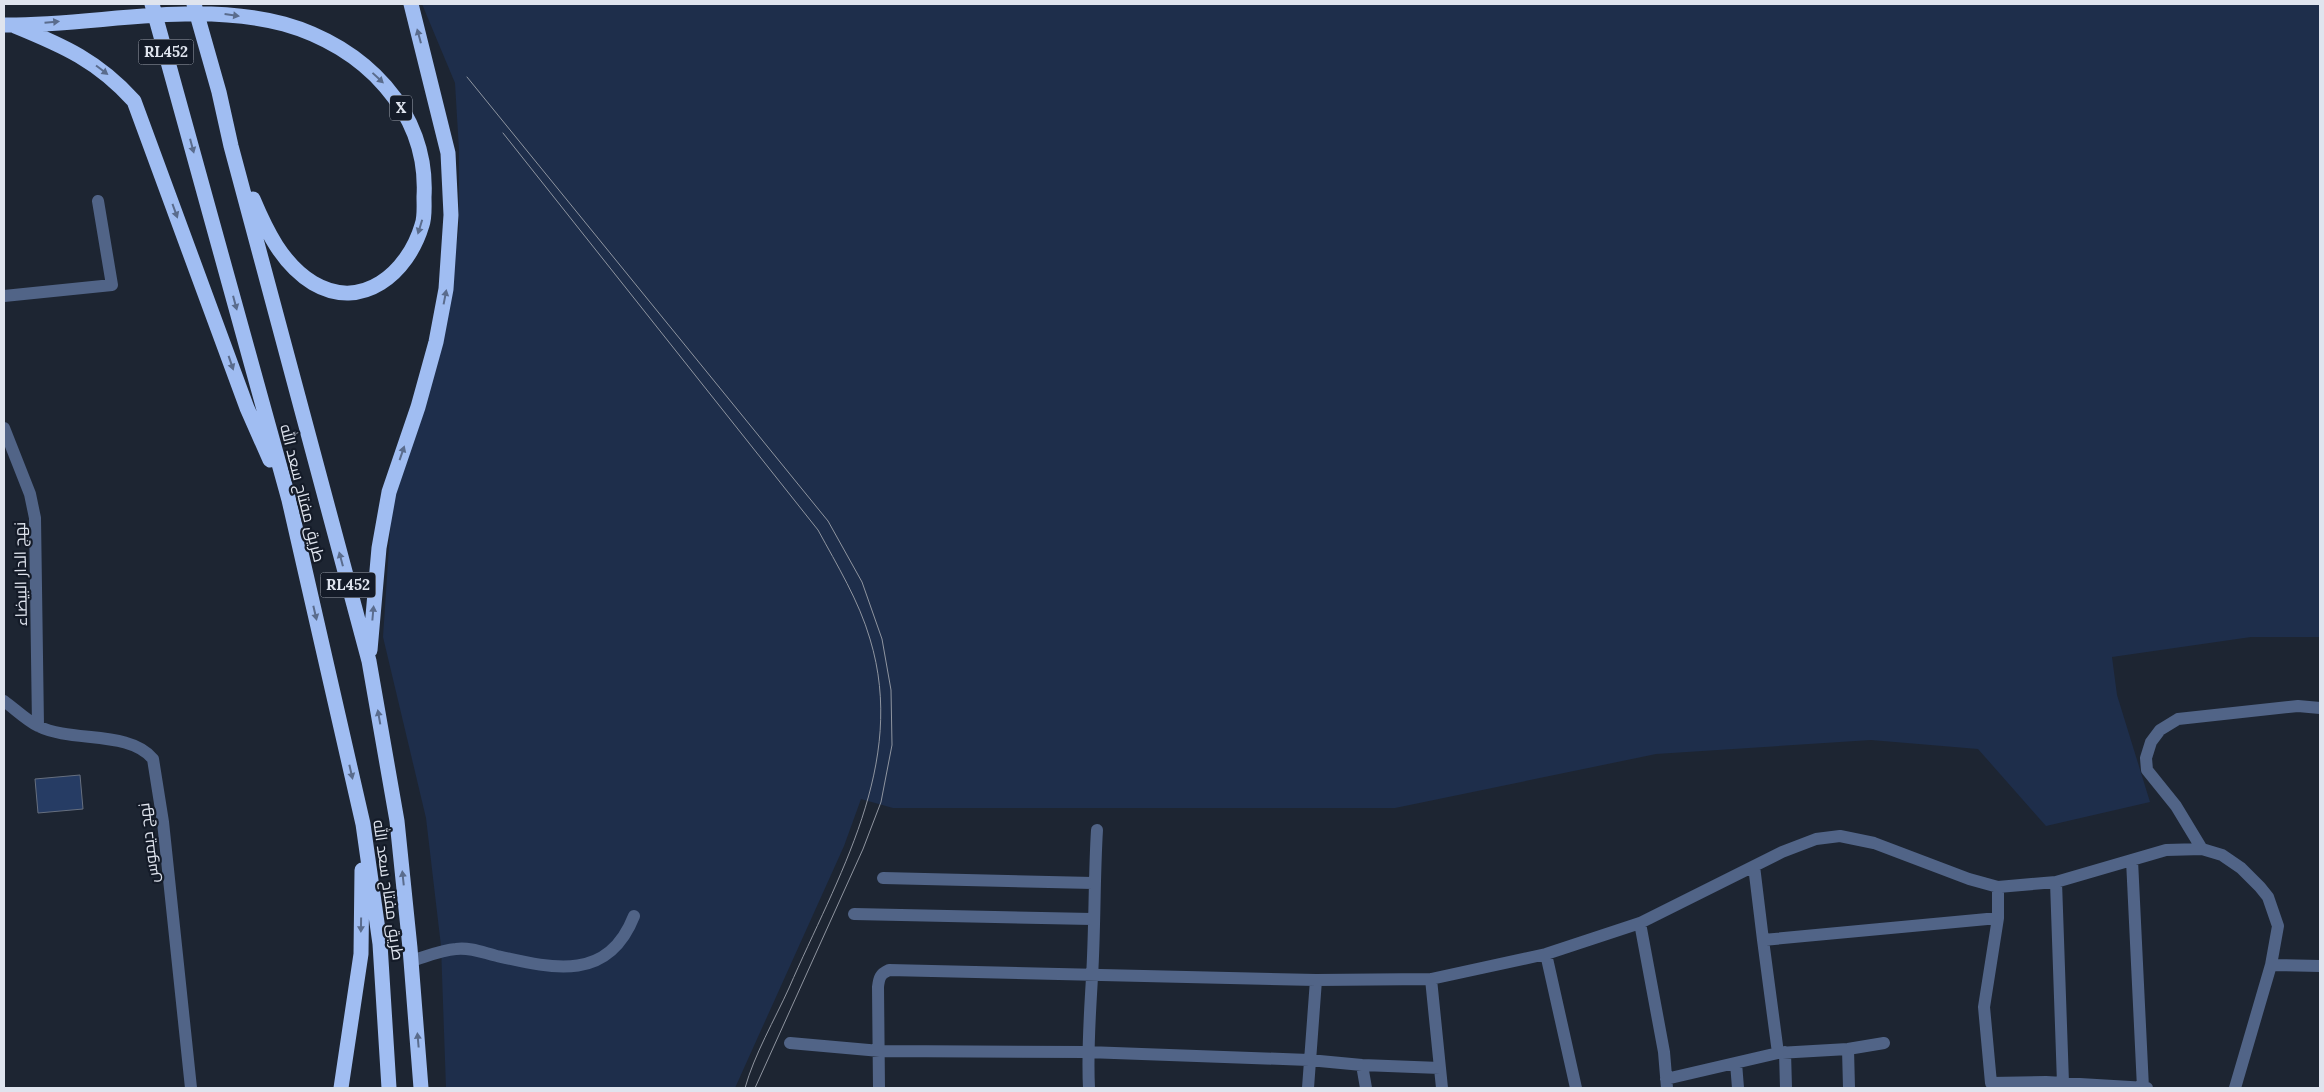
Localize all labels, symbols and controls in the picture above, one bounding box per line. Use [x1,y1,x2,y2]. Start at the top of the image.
one-way arrow [224,11,240,19]
one-way arrow [45,17,61,25]
one-way arrow [415,28,423,43]
road number: RL452 [138,40,194,64]
one-way arrow [95,64,108,75]
one-way arrow [372,72,384,84]
road number: X [390,96,412,120]
one-way arrow [189,139,197,154]
one-way arrow [171,204,179,219]
one-way arrow [416,220,424,235]
one-way arrow [441,288,449,304]
one-way arrow [231,296,239,311]
one-way arrow [228,356,235,371]
street label: طريق مفتاح سعد الله [274,422,330,565]
one-way arrow [399,446,406,461]
street label: نهج الدار البيضاء [9,522,33,626]
one-way arrow [337,552,345,567]
road number: RL452 [320,572,376,598]
one-way arrow [369,604,377,620]
one-way arrow [311,606,319,621]
one-way arrow [374,709,382,725]
one-way arrow [347,764,355,779]
street label: نهج ديموس [133,802,165,884]
street label: طريق مفتاح سعد الله [367,819,409,962]
one-way arrow [399,870,407,886]
one-way arrow [357,917,365,933]
one-way arrow [413,1031,421,1047]

